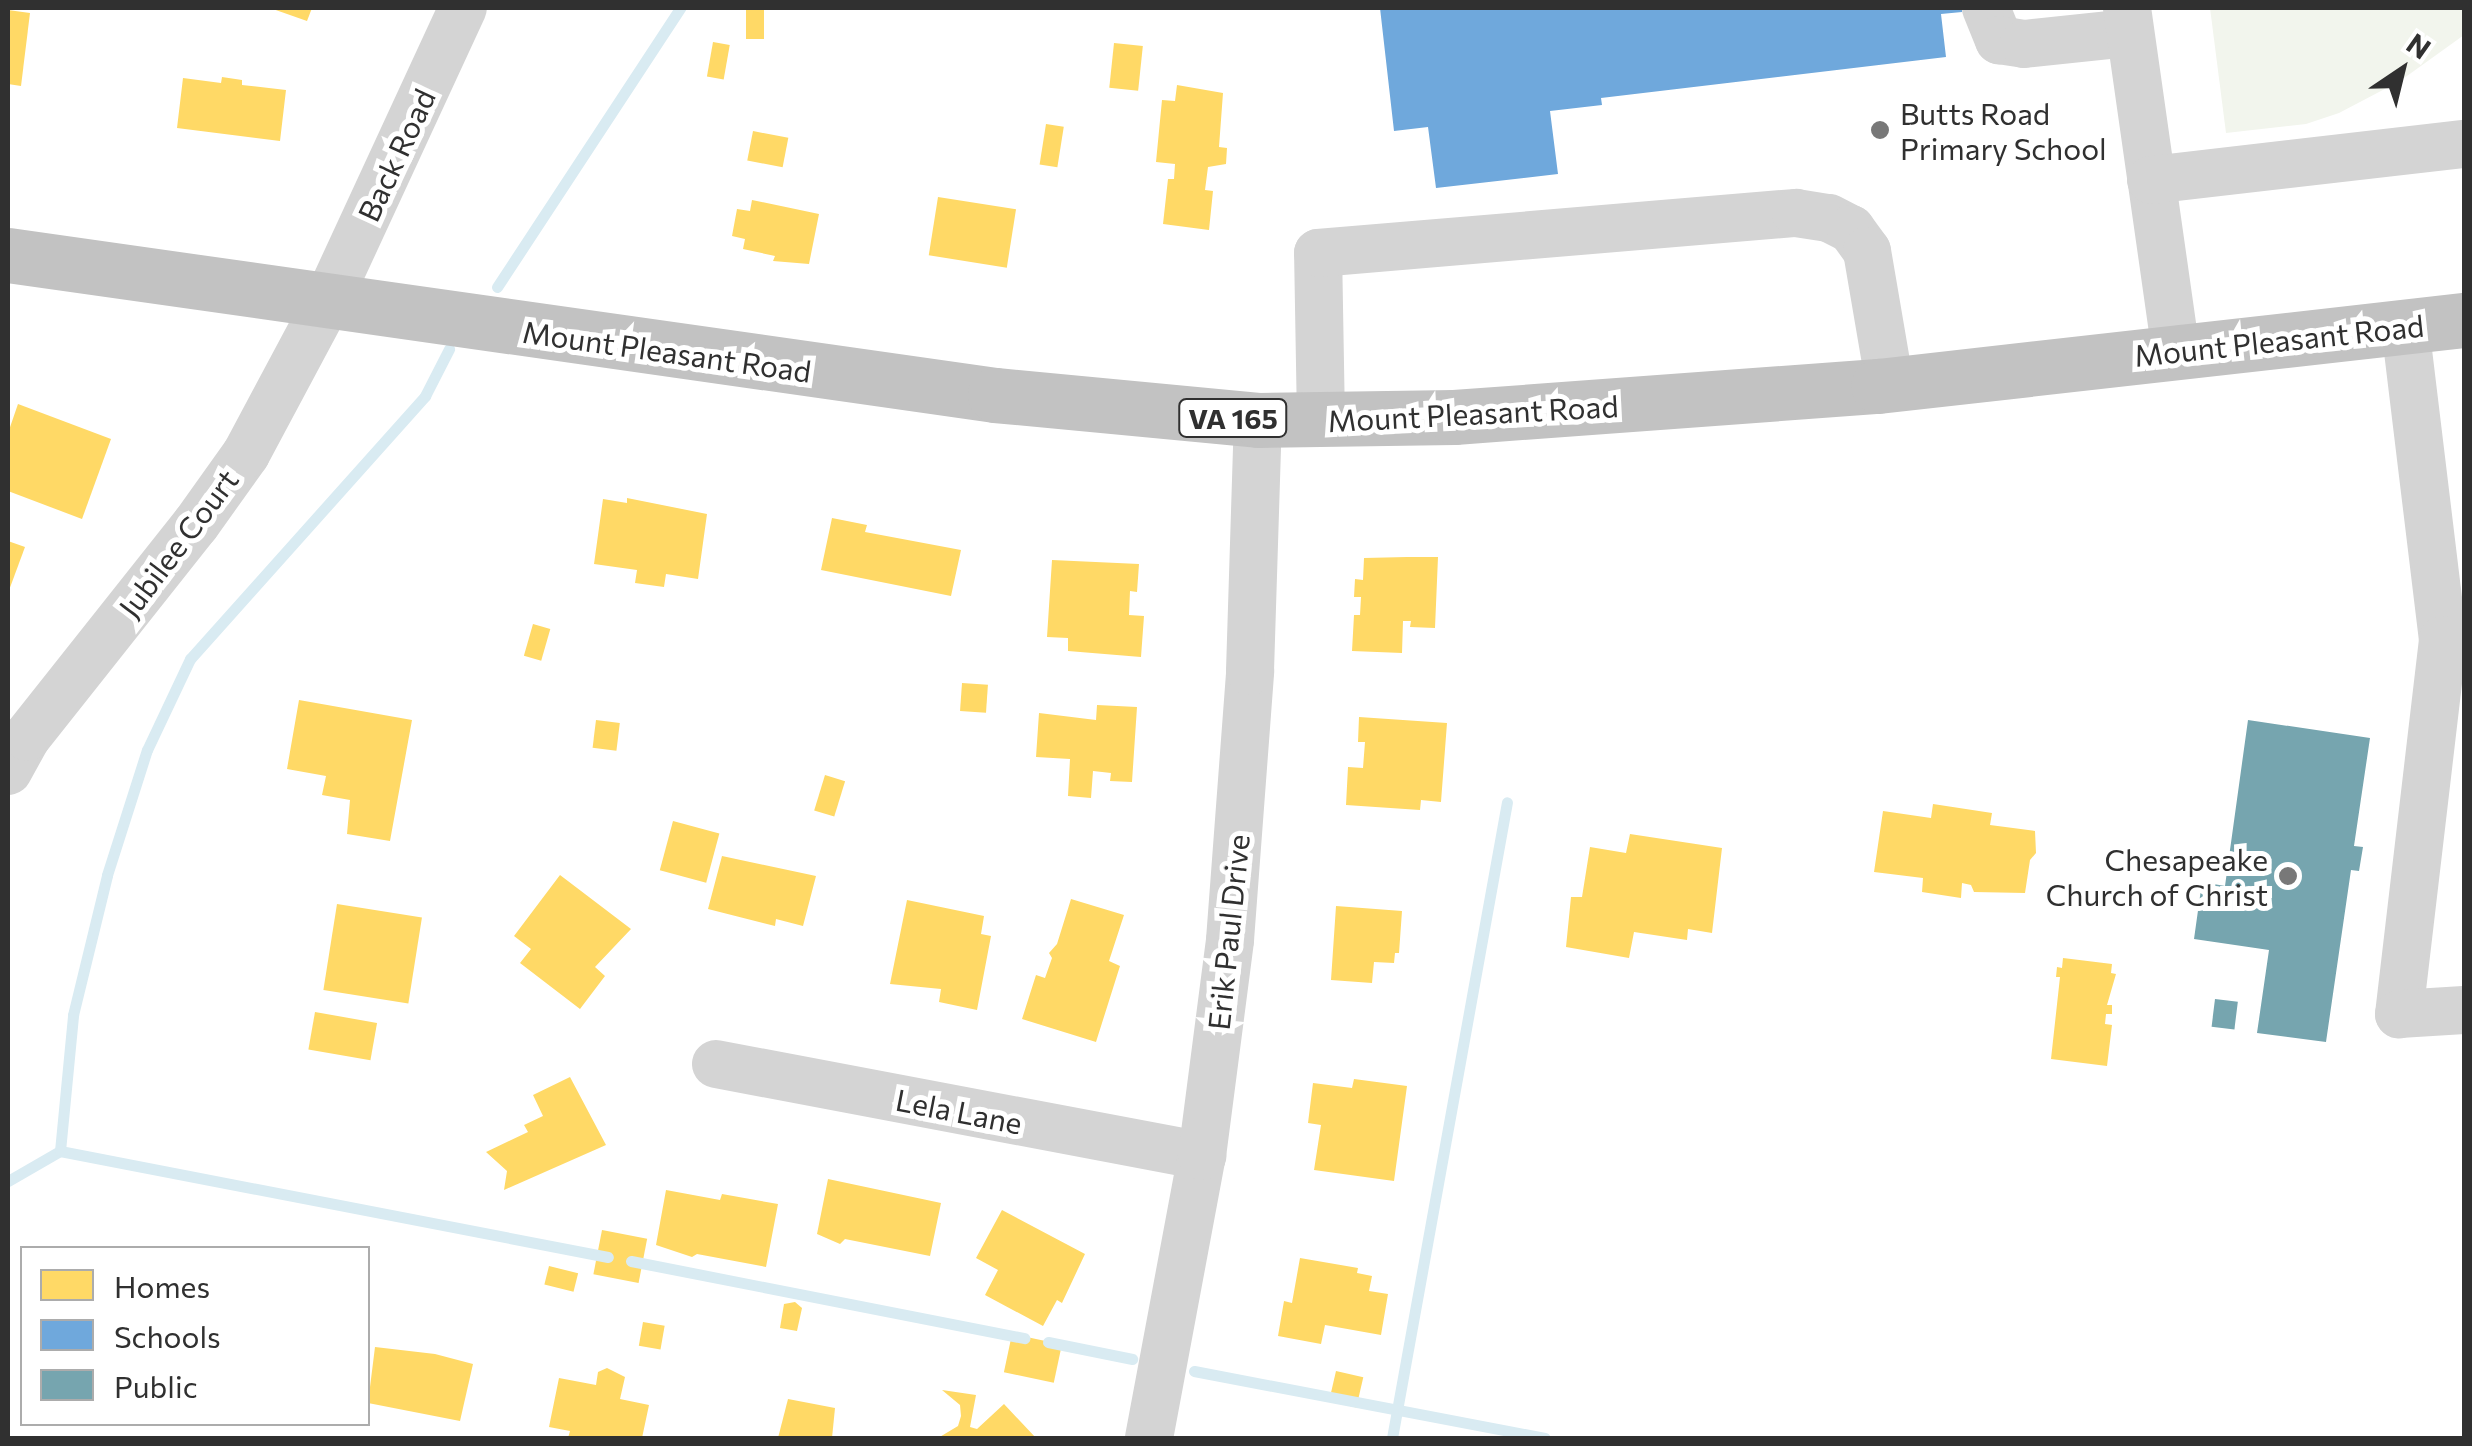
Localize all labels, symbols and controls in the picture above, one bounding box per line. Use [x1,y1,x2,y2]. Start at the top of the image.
north arrow [2352,20,2452,120]
text: N [2401,25,2438,65]
street label: Back Road [350,83,442,227]
place label: Butts Road Primary School [1900,95,2107,166]
marker: Butts Road Primary School [1869,119,1891,141]
street label: Mount Pleasant Road [2132,307,2426,373]
street label: Mount Pleasant Road [520,313,814,389]
street label: Mount Pleasant Road [1327,387,1619,439]
road number: VA 165 [1178,395,1288,441]
street label: Jubilee Court [111,462,245,624]
street label: Erik Paul Drive [1200,832,1256,1032]
place label: Chesapeake Church of Christ [2046,841,2268,912]
marker: Chesapeake Church of Christ [2277,865,2299,887]
street label: Lela Lane [893,1081,1025,1141]
legend [20,1246,370,1426]
text: Homes [114,1267,210,1304]
text: Schools [114,1317,221,1354]
text: Public [114,1367,198,1404]

